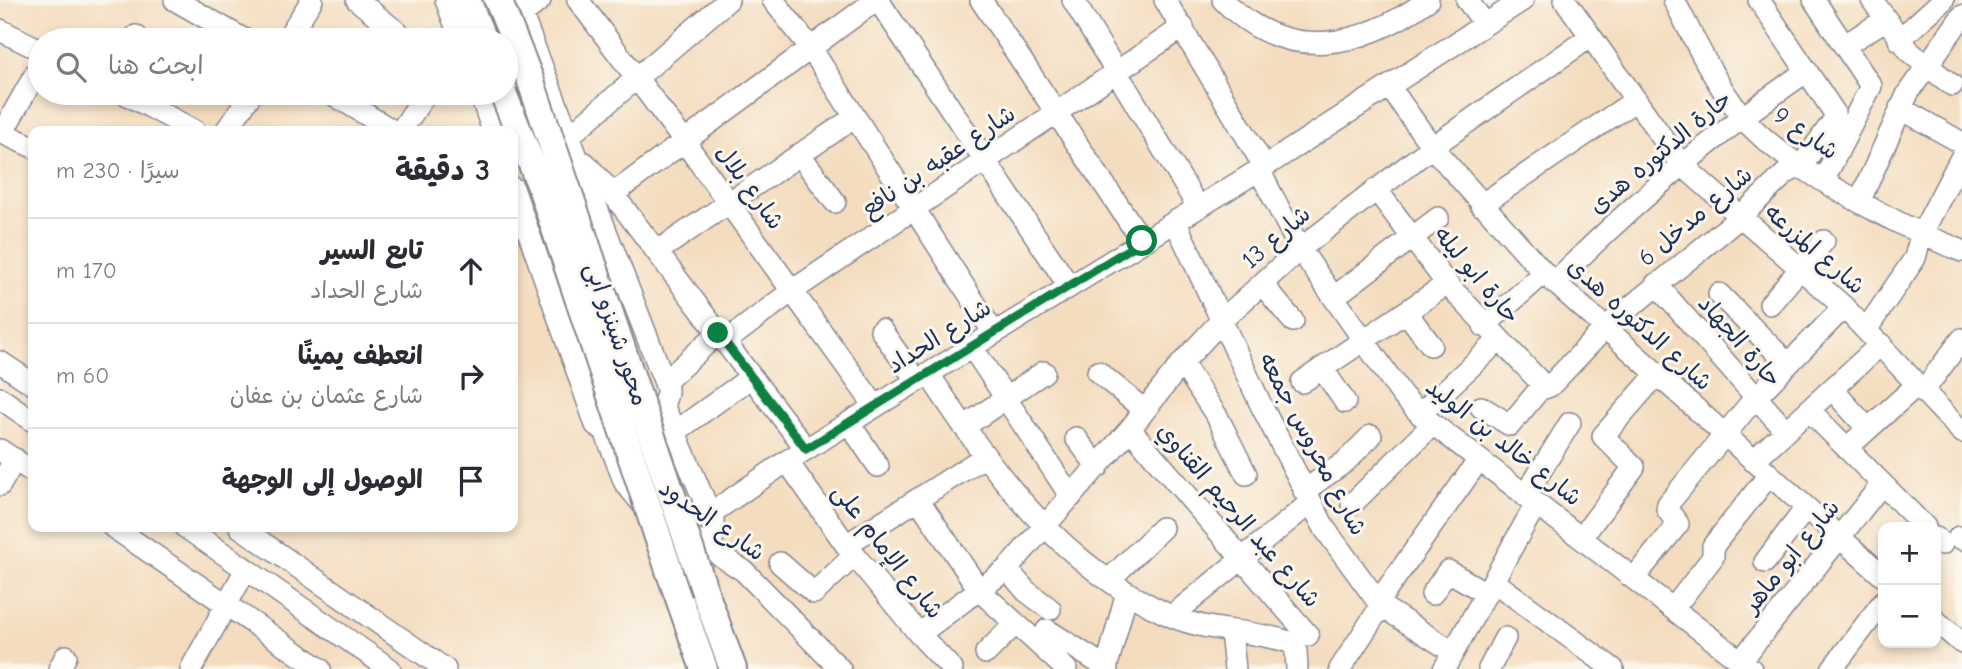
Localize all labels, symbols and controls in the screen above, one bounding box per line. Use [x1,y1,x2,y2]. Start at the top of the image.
search box [28,28,518,105]
icon: search [52,48,90,86]
text: ابحث هنا [108,51,204,81]
street label: حارة الدكتوره هدى [1583,84,1738,221]
street label: شارع عقبه بن نافع [856,99,1022,225]
street label: شارع 9 [1766,101,1844,168]
street label: شارع بلال [707,139,790,237]
text: 3 دقيقة [395,153,490,188]
text: سيرًا · 230 m [56,157,180,184]
street label: شارع مدخل 6 [1632,160,1760,274]
street label: شارع المزرعه [1757,198,1871,302]
street label: شارع 13 [1236,200,1318,277]
street label: حارة ابو ليله [1428,221,1526,330]
route start [1126,225,1157,256]
text: تابع السير [321,236,423,266]
icon: ahead [452,252,490,290]
street label: شارع الدكتوره هدى [1560,252,1718,398]
text: 170 m [56,257,117,284]
street label: محور شينزو ابى [578,259,655,410]
text: شارع الحداد [310,277,423,304]
street label: حارة الجهاد [1692,289,1788,393]
street label: شارع الحداد [882,293,998,382]
route end [702,317,733,348]
text: انعطف يمينًا [298,341,423,371]
street label: شارع محروس جمعه [1250,348,1373,541]
icon: right [452,357,490,395]
text: 60 m [56,362,109,389]
street label: شارع خالد بن الوليد [1419,372,1588,514]
text: شارع عثمان بن عفان [230,382,423,409]
street label: شارع عبد الرحيم القناوي [1148,417,1327,615]
icon: arrive [452,462,490,500]
text: الوصول إلى الوجهة [222,465,423,495]
street label: شارع الحدود [652,473,770,569]
street label: شارع الإمام على [823,478,949,627]
street label: شارع ابو ماهر [1736,494,1848,622]
map controls [1878,522,1941,648]
button: + [1878,522,1941,585]
button: − [1878,585,1941,648]

